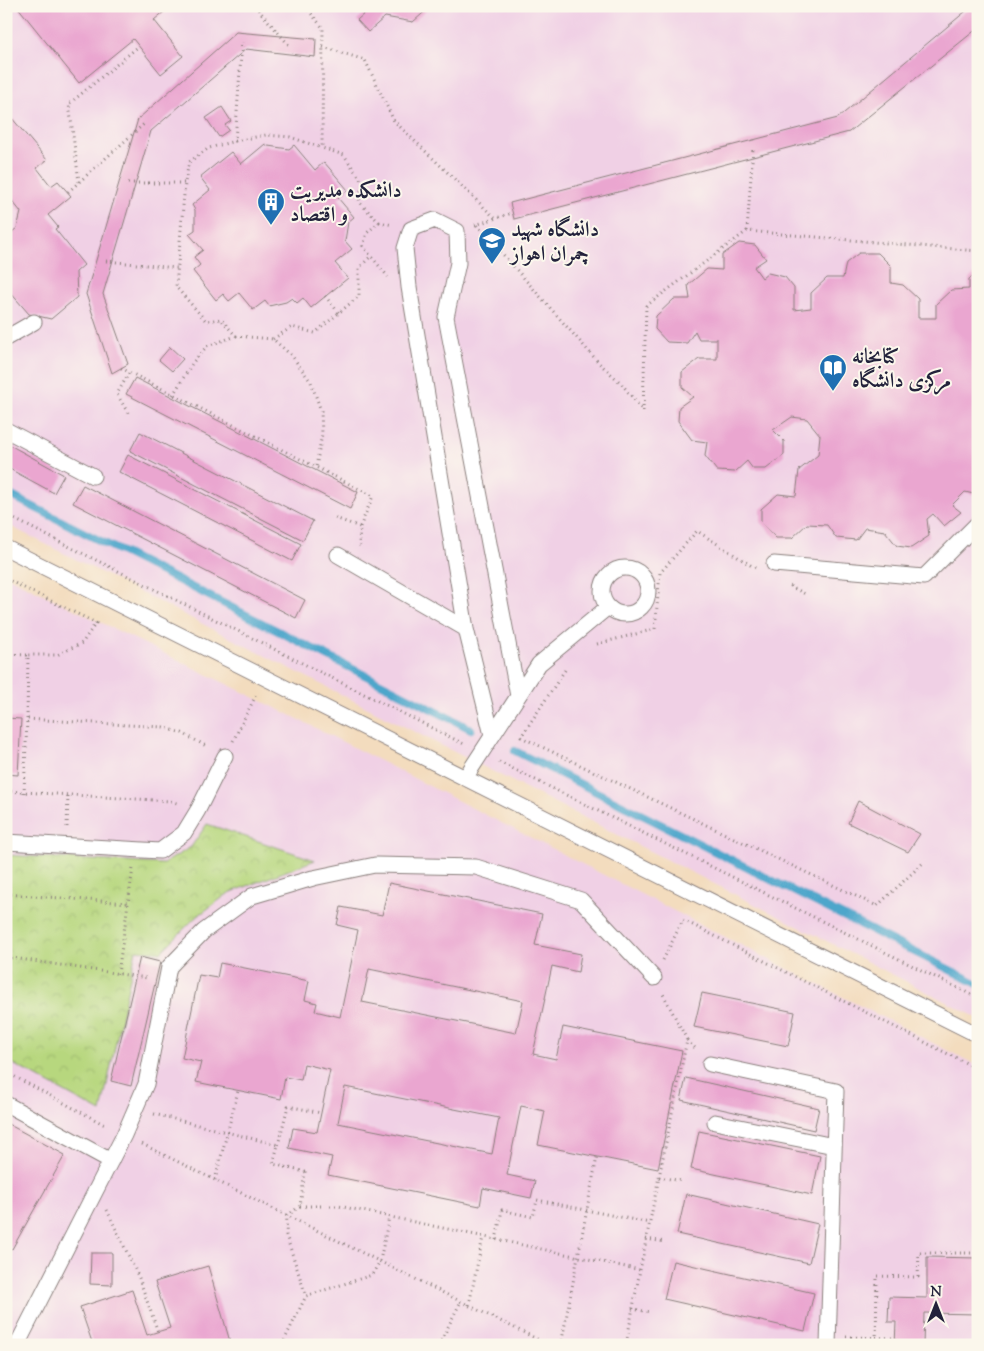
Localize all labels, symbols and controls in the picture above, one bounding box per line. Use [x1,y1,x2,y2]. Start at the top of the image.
place label: دانشکده مدیریت و اقتصاد [290,177,402,231]
building icon: دانشکده مدیریت و اقتصاد [256,187,286,226]
place label: دانشگاه شهید چمران اهواز [509,215,599,270]
school or university icon: دانشگاه شهید چمران اهواز [477,226,507,265]
place label: کتابخانه مرکزی دانشگاه [852,343,951,397]
library icon: کتابخانه مرکزی دانشگاه [818,353,848,392]
north arrow [912,1278,962,1328]
text: N [930,1283,942,1303]

